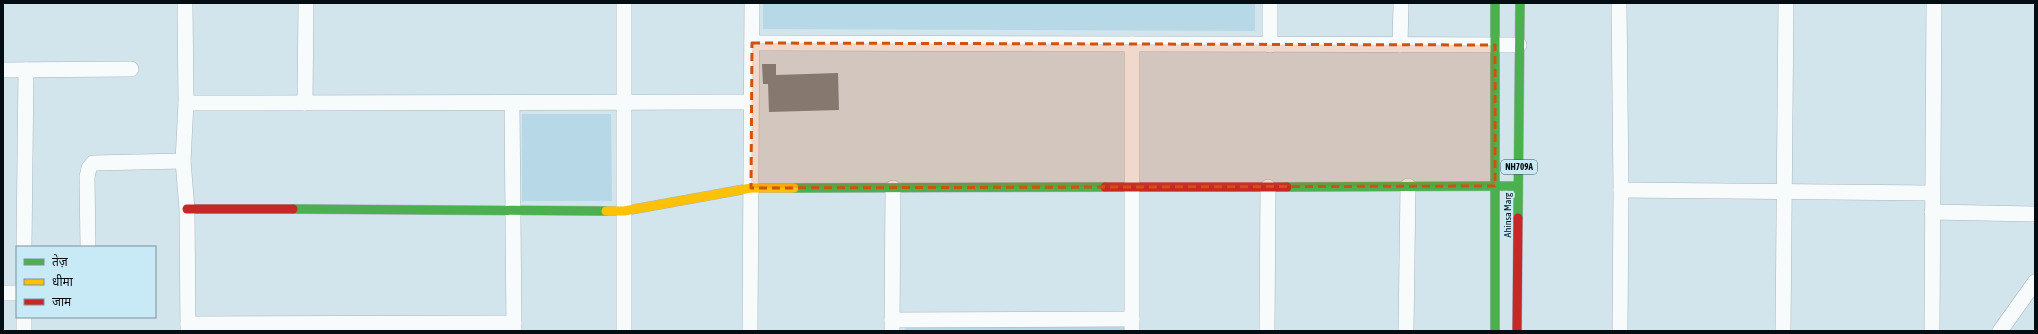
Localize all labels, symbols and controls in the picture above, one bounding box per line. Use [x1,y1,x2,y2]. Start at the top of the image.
road number: NH709A [1501,160,1537,174]
street label: Ahinsa Marg [1502,192,1513,237]
legend [16,246,156,318]
text: तेज़ [52,254,69,269]
text: धीमा [52,274,74,289]
text: जाम [52,295,72,309]

